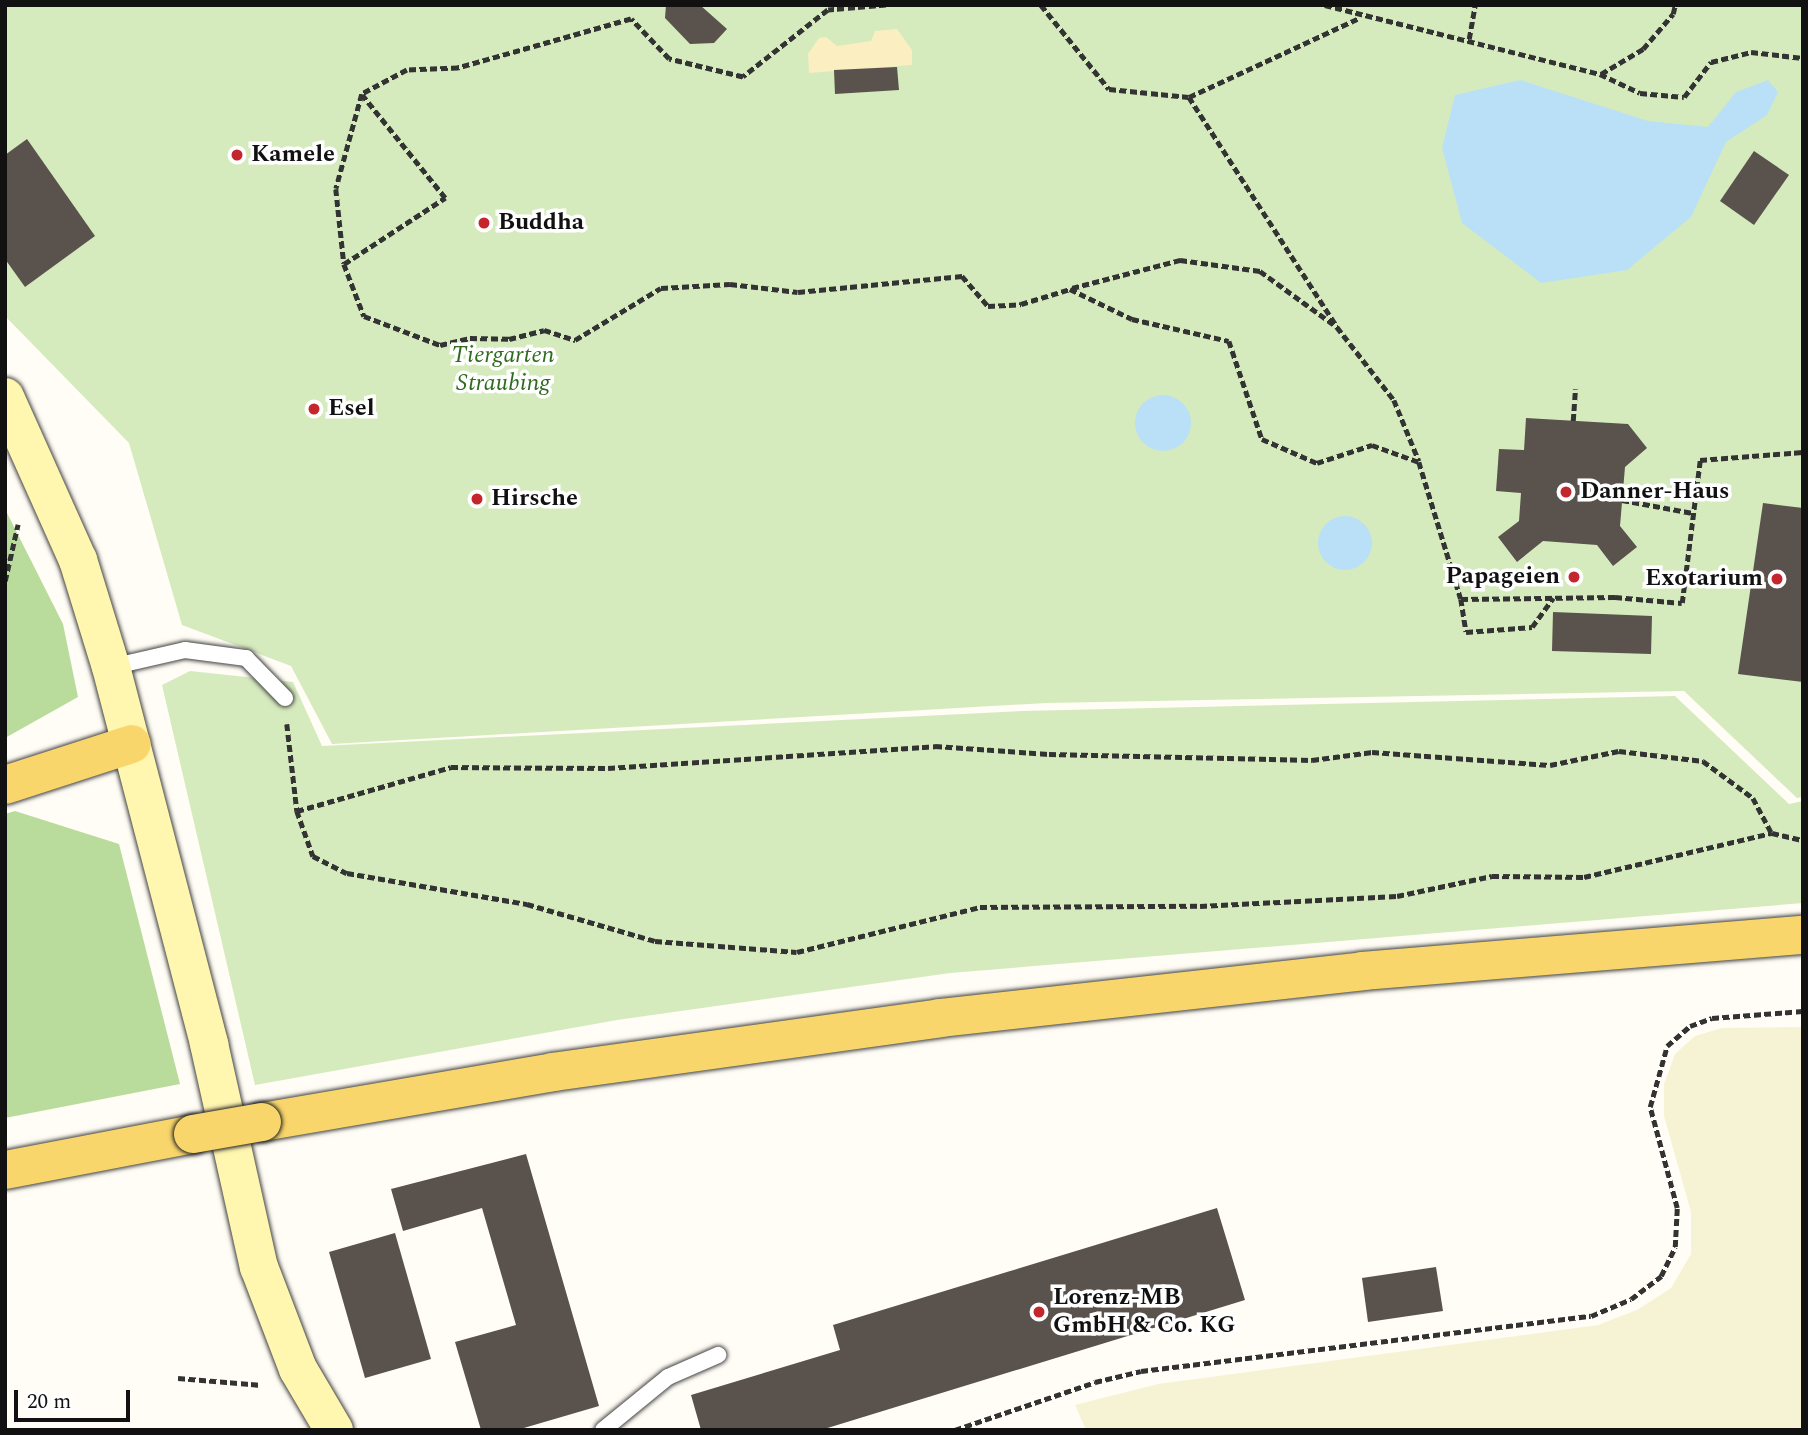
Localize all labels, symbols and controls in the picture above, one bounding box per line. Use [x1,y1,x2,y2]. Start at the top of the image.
place label: Kamele [251,141,335,169]
marker: Kamele [229,147,245,163]
place label: Buddha [498,209,584,237]
marker: Buddha [476,215,492,231]
park label: Tiergarten Straubing [451,342,555,398]
place label: Esel [328,395,375,423]
marker: Esel [306,401,322,417]
place label: Danner-Haus [1580,478,1729,506]
marker: Danner-Haus [1558,484,1574,500]
place label: Hirsche [491,485,578,513]
marker: Hirsche [469,491,485,507]
place label: Papageien [1446,563,1560,591]
place label: Exotarium [1645,565,1763,593]
marker: Papageien [1566,569,1582,585]
marker: Exotarium [1769,571,1785,587]
place label: Lorenz-MB GmbH & Co. KG [1053,1284,1235,1340]
marker: Lorenz-MB GmbH & Co. KG [1031,1304,1047,1320]
scale bar [18,1376,133,1420]
text: 20 m [27,1386,71,1418]

